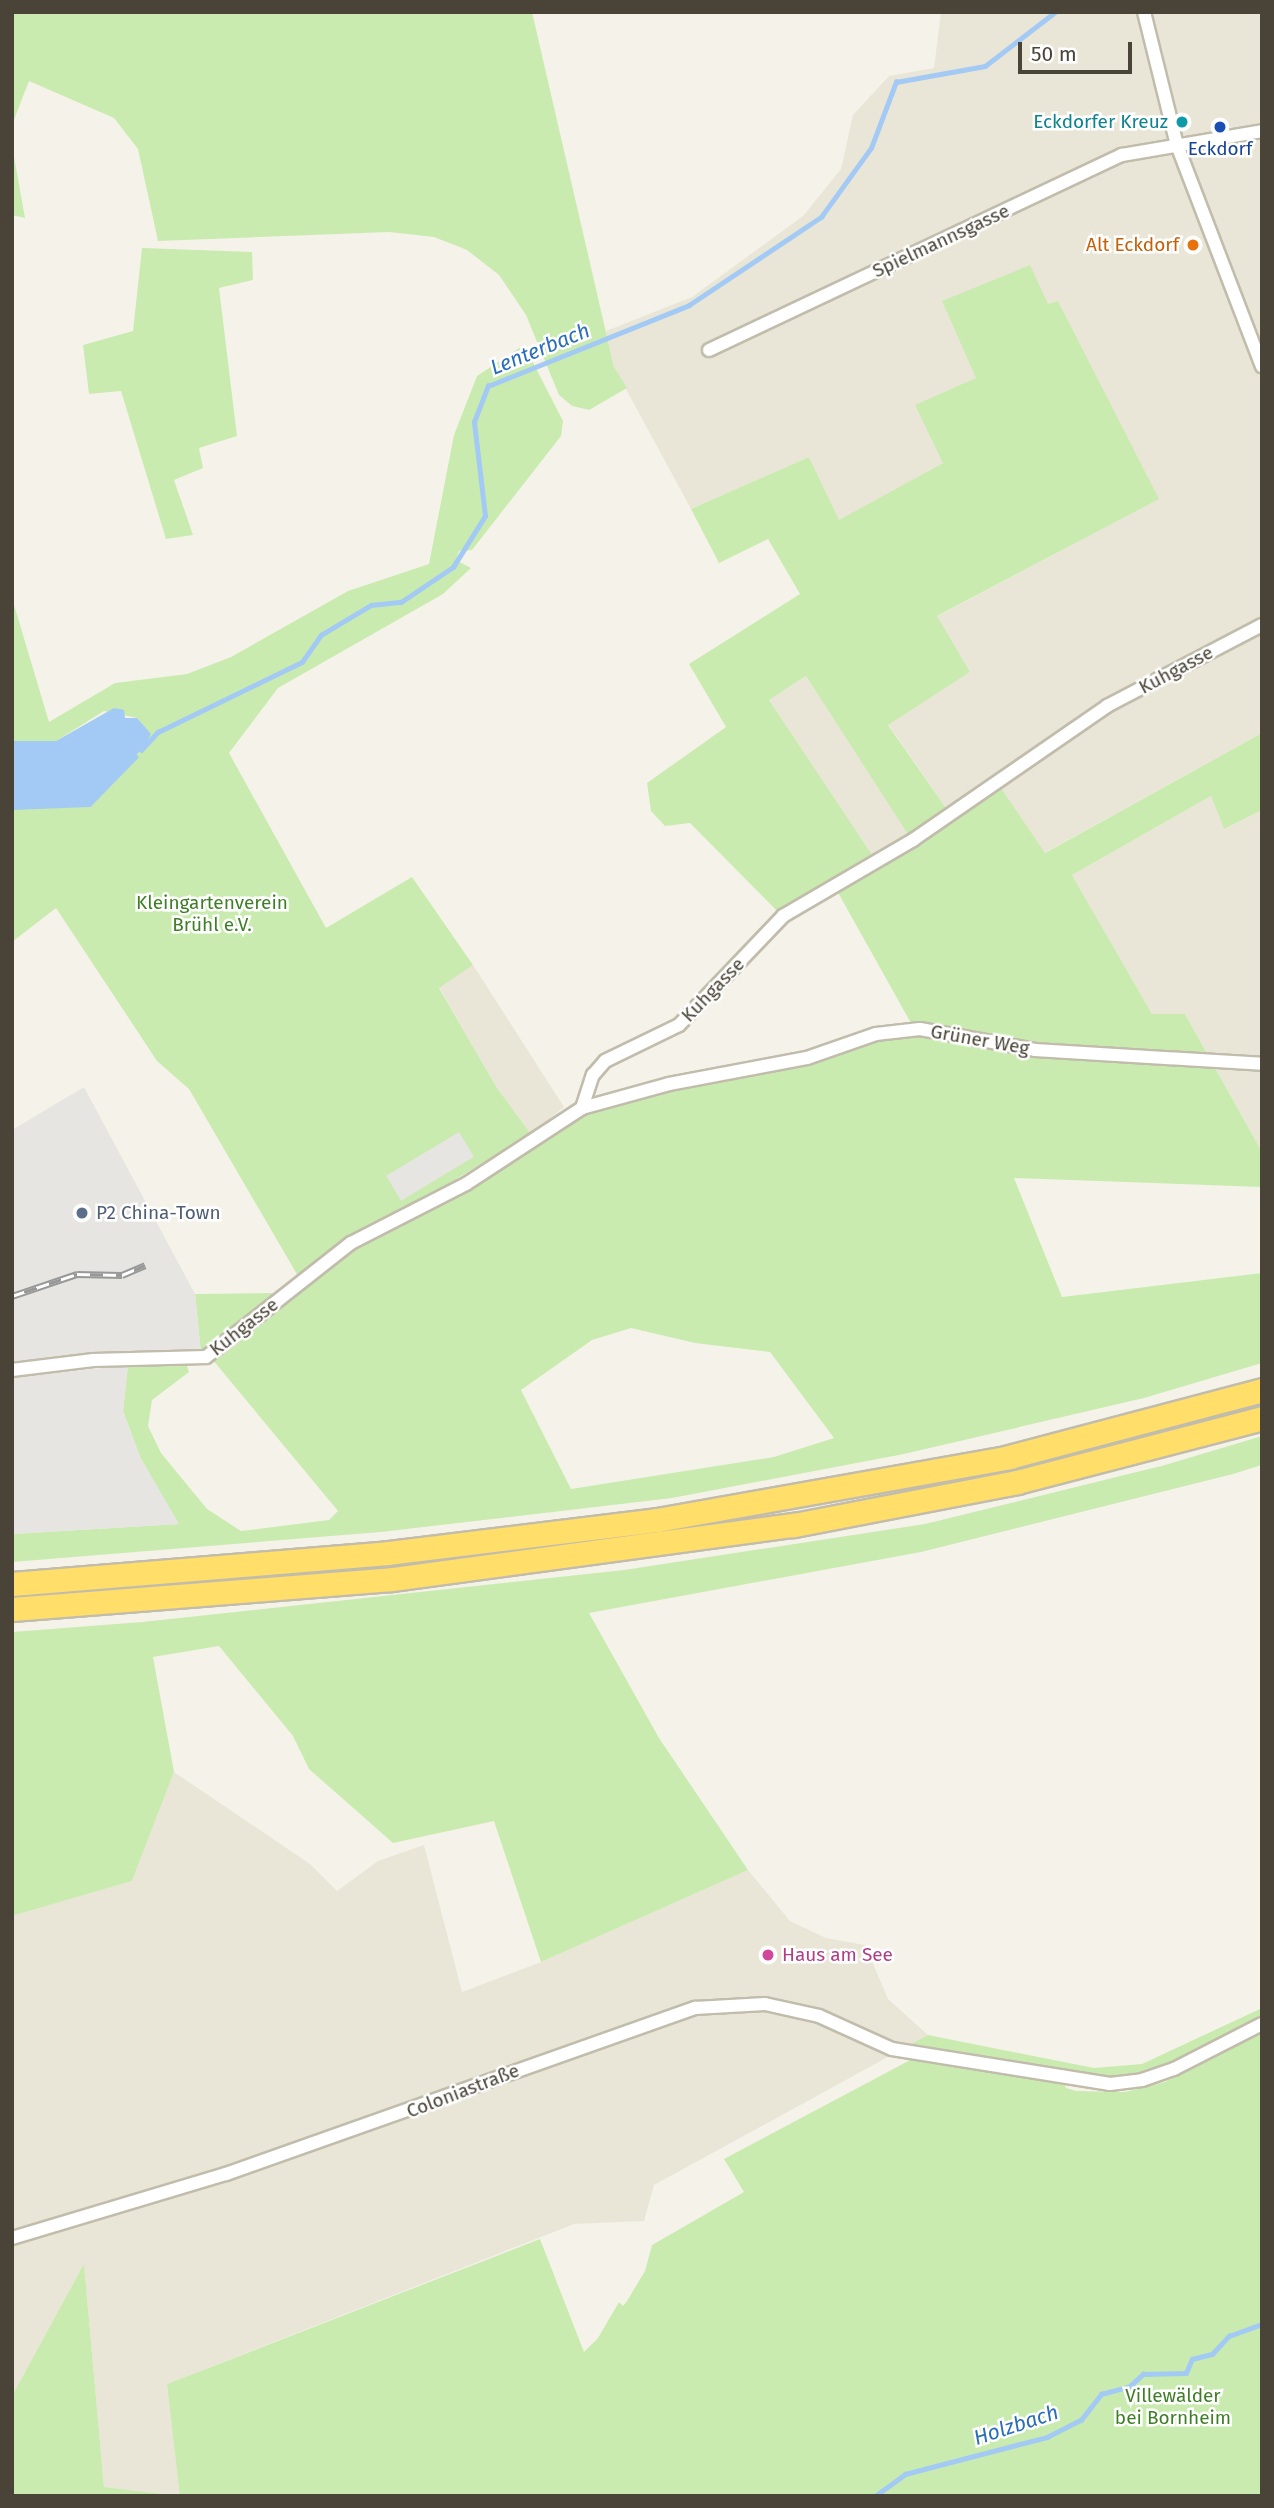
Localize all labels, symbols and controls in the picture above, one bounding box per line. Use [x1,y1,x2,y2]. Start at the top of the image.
scale bar [1022,28,1136,72]
text: 50 m [1031,41,1077,67]
place label: Eckdorfer Kreuz [1033,111,1168,133]
marker: Eckdorfer Kreuz [1174,114,1190,130]
marker: Eckdorf [1212,119,1228,135]
place label: Eckdorf [1188,138,1252,160]
street label: Spielmannsgasse [869,199,1013,283]
place label: Alt Eckdorf [1086,234,1179,256]
marker: Alt Eckdorf [1185,237,1201,253]
water label: Lenterbach [487,318,593,380]
street label: Kuhgasse [1135,641,1217,699]
park label: Kleingartenverein Brühl e.V. [136,892,288,936]
street label: Kuhgasse [677,953,749,1027]
street label: Grüner Weg [929,1020,1031,1060]
place label: P2 China-Town [96,1202,221,1224]
marker: P2 China-Town [74,1205,90,1221]
street label: Kuhgasse [205,1293,283,1361]
place label: Haus am See [782,1944,893,1966]
marker: Haus am See [760,1947,776,1963]
street label: Coloniastraße [403,2059,523,2123]
park label: Villewälder bei Bornheim [1115,2385,1231,2429]
water label: Holzbach [970,2399,1062,2451]

